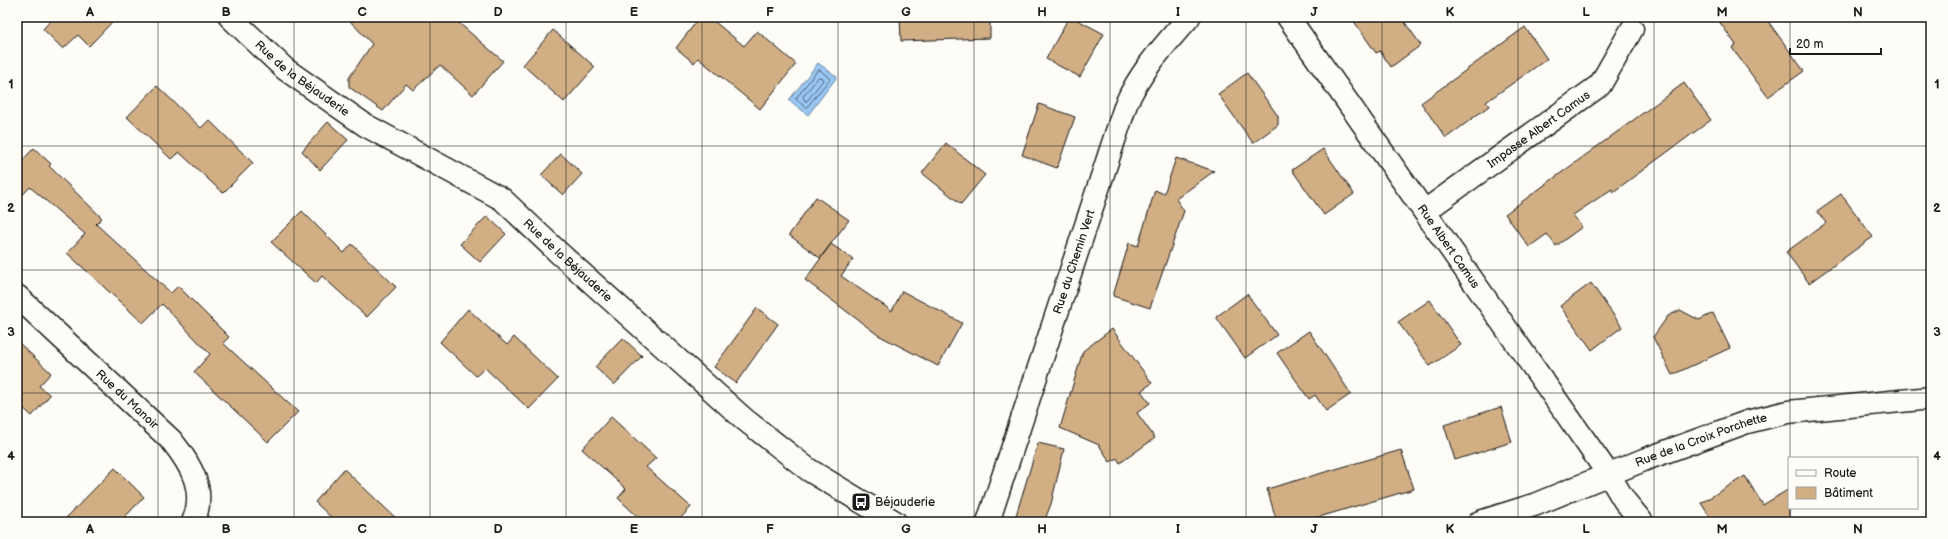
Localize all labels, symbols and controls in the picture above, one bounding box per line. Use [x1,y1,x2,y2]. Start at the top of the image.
text: A [85,4,94,20]
text: B [221,4,231,20]
text: C [357,4,367,20]
text: D [493,4,503,20]
text: E [630,4,639,20]
text: F [766,4,774,20]
text: G [901,4,911,20]
text: H [1037,4,1047,20]
text: I [1176,4,1180,20]
text: J [1310,4,1318,20]
text: K [1446,4,1455,20]
text: L [1582,4,1590,20]
text: M [1716,4,1728,20]
text: N [1853,4,1863,20]
scale bar [1790,30,1881,56]
street label: Rue de la Béjauderie [252,37,352,119]
text: 20 m [1796,37,1823,52]
text: 1 [8,76,14,92]
text: 1 [1934,76,1940,92]
street label: Impasse Albert Camus [1484,87,1593,171]
text: 2 [7,200,15,216]
text: 2 [1933,200,1941,216]
street label: Rue Albert Camus [1414,202,1483,291]
street label: Rue du Chemin Vert [1050,207,1098,316]
street label: Rue de la Béjauderie [520,216,616,305]
text: 3 [7,324,15,340]
text: 3 [1933,324,1941,340]
street label: Rue du Manoir [93,366,162,433]
street label: Rue de la Croix Porchette [1633,410,1768,470]
text: 4 [7,448,15,464]
text: 4 [1933,448,1941,464]
legend [1788,457,1918,509]
text: Route [1824,466,1856,481]
text: Bâtiment [1824,486,1873,501]
bus stop icon: Béjauderie [850,491,872,513]
place label: Béjauderie [875,495,935,510]
text: A [85,521,94,537]
text: B [221,521,231,537]
text: C [357,521,367,537]
text: D [493,521,503,537]
text: E [630,521,639,537]
text: F [766,521,774,537]
text: G [901,521,911,537]
text: H [1037,521,1047,537]
text: I [1176,521,1180,537]
text: J [1310,521,1318,537]
text: K [1446,521,1455,537]
text: L [1582,521,1590,537]
text: M [1716,521,1728,537]
text: N [1853,521,1863,537]

